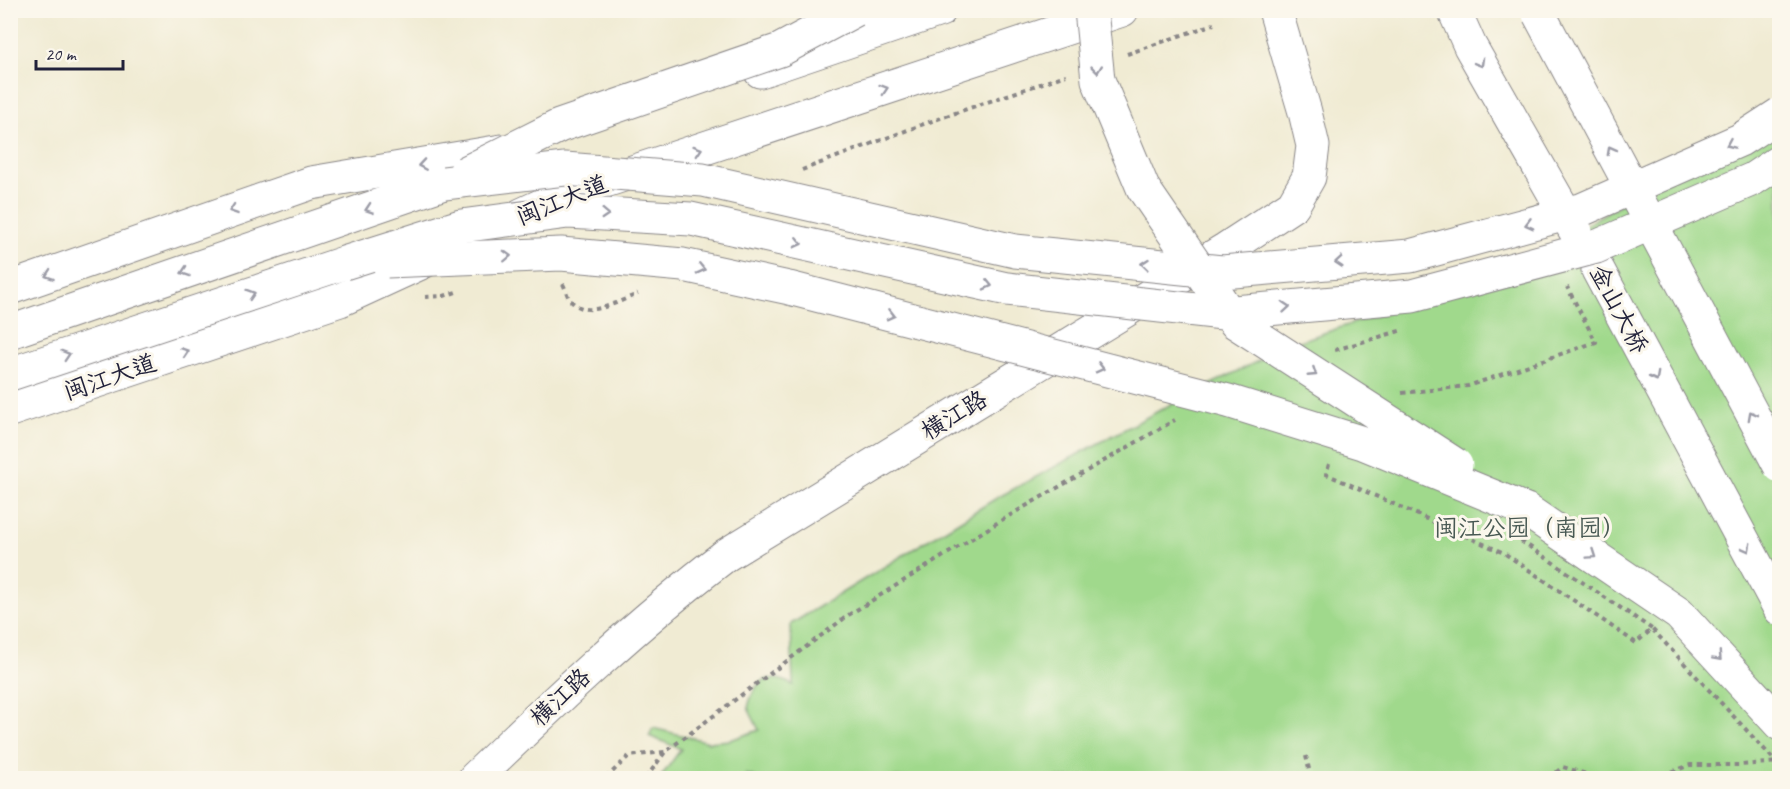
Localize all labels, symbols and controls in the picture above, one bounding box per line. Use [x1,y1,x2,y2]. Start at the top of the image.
scale bar [36,33,123,71]
text: 20 m [45,43,78,65]
one-way arrow [1473,57,1484,67]
one-way arrow [1090,64,1103,73]
one-way arrow [878,84,889,96]
one-way arrow [1725,137,1736,149]
one-way arrow [693,145,703,158]
one-way arrow [1607,145,1618,156]
one-way arrow [418,158,427,170]
street label: 闽江大道 [512,168,612,232]
one-way arrow [364,201,375,214]
one-way arrow [229,203,239,216]
one-way arrow [601,207,610,220]
one-way arrow [1525,217,1535,229]
one-way arrow [792,235,802,248]
one-way arrow [503,250,512,263]
one-way arrow [1334,255,1343,268]
one-way arrow [1140,258,1149,271]
street label: 金山大桥 [1583,260,1655,358]
one-way arrow [696,261,706,274]
one-way arrow [180,265,191,278]
one-way arrow [45,267,55,280]
one-way arrow [983,278,993,291]
one-way arrow [245,288,256,301]
one-way arrow [1281,301,1291,314]
one-way arrow [885,307,895,320]
one-way arrow [179,346,190,359]
street label: 闽江大道 [60,347,160,407]
one-way arrow [60,350,71,362]
one-way arrow [1095,361,1105,374]
one-way arrow [1306,366,1317,377]
one-way arrow [1648,370,1659,381]
street label: 横江路 [915,384,993,446]
one-way arrow [1748,410,1759,421]
park label: 闽江公园（南园） [1434,513,1626,543]
one-way arrow [1740,542,1751,553]
one-way arrow [1586,547,1596,559]
one-way arrow [1711,650,1722,661]
street label: 横江路 [523,661,597,733]

